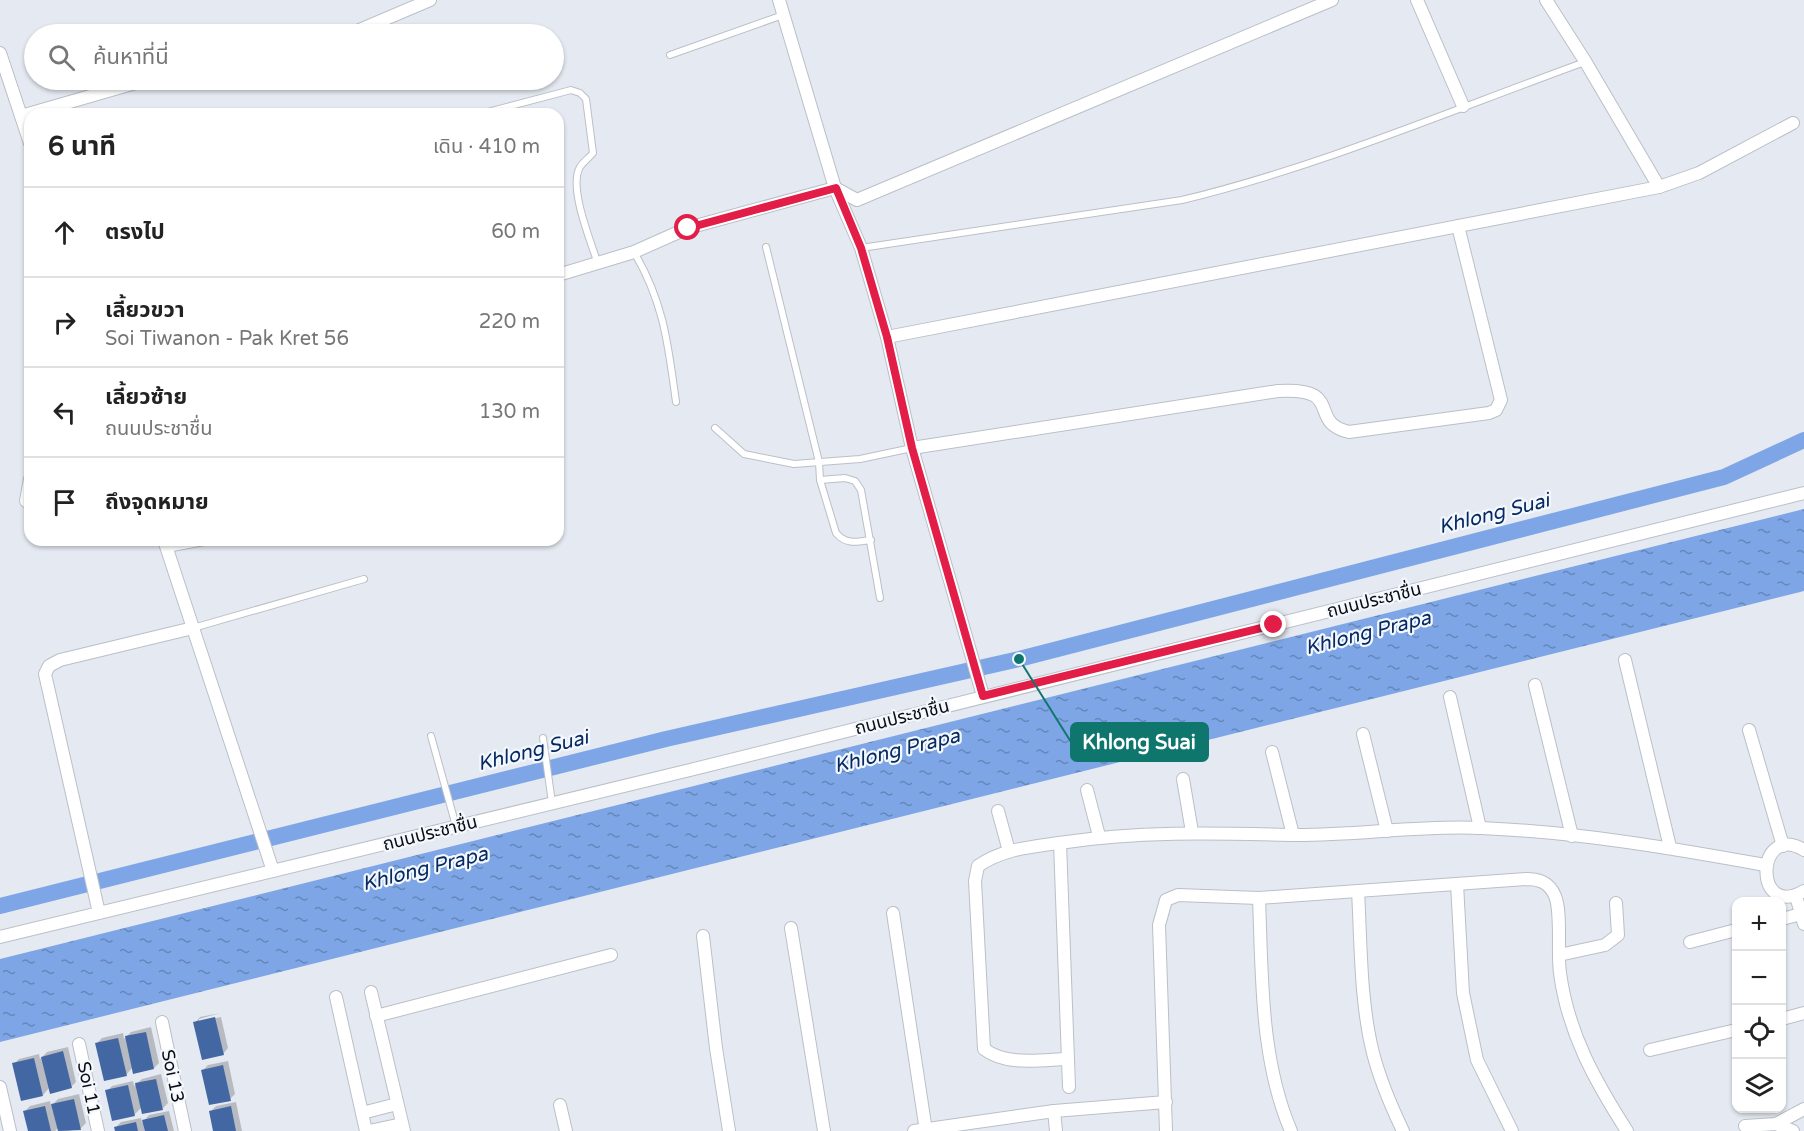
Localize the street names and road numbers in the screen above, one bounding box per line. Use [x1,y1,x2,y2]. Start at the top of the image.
street label: ถนนประชาชื่น [1324,576,1424,622]
street label: ถนนประชาชื่น [852,693,952,739]
street label: ถนนประชาชื่น [380,809,480,855]
street label: Soi 13 [157,1047,189,1105]
street label: Soi 11 [73,1059,105,1117]

